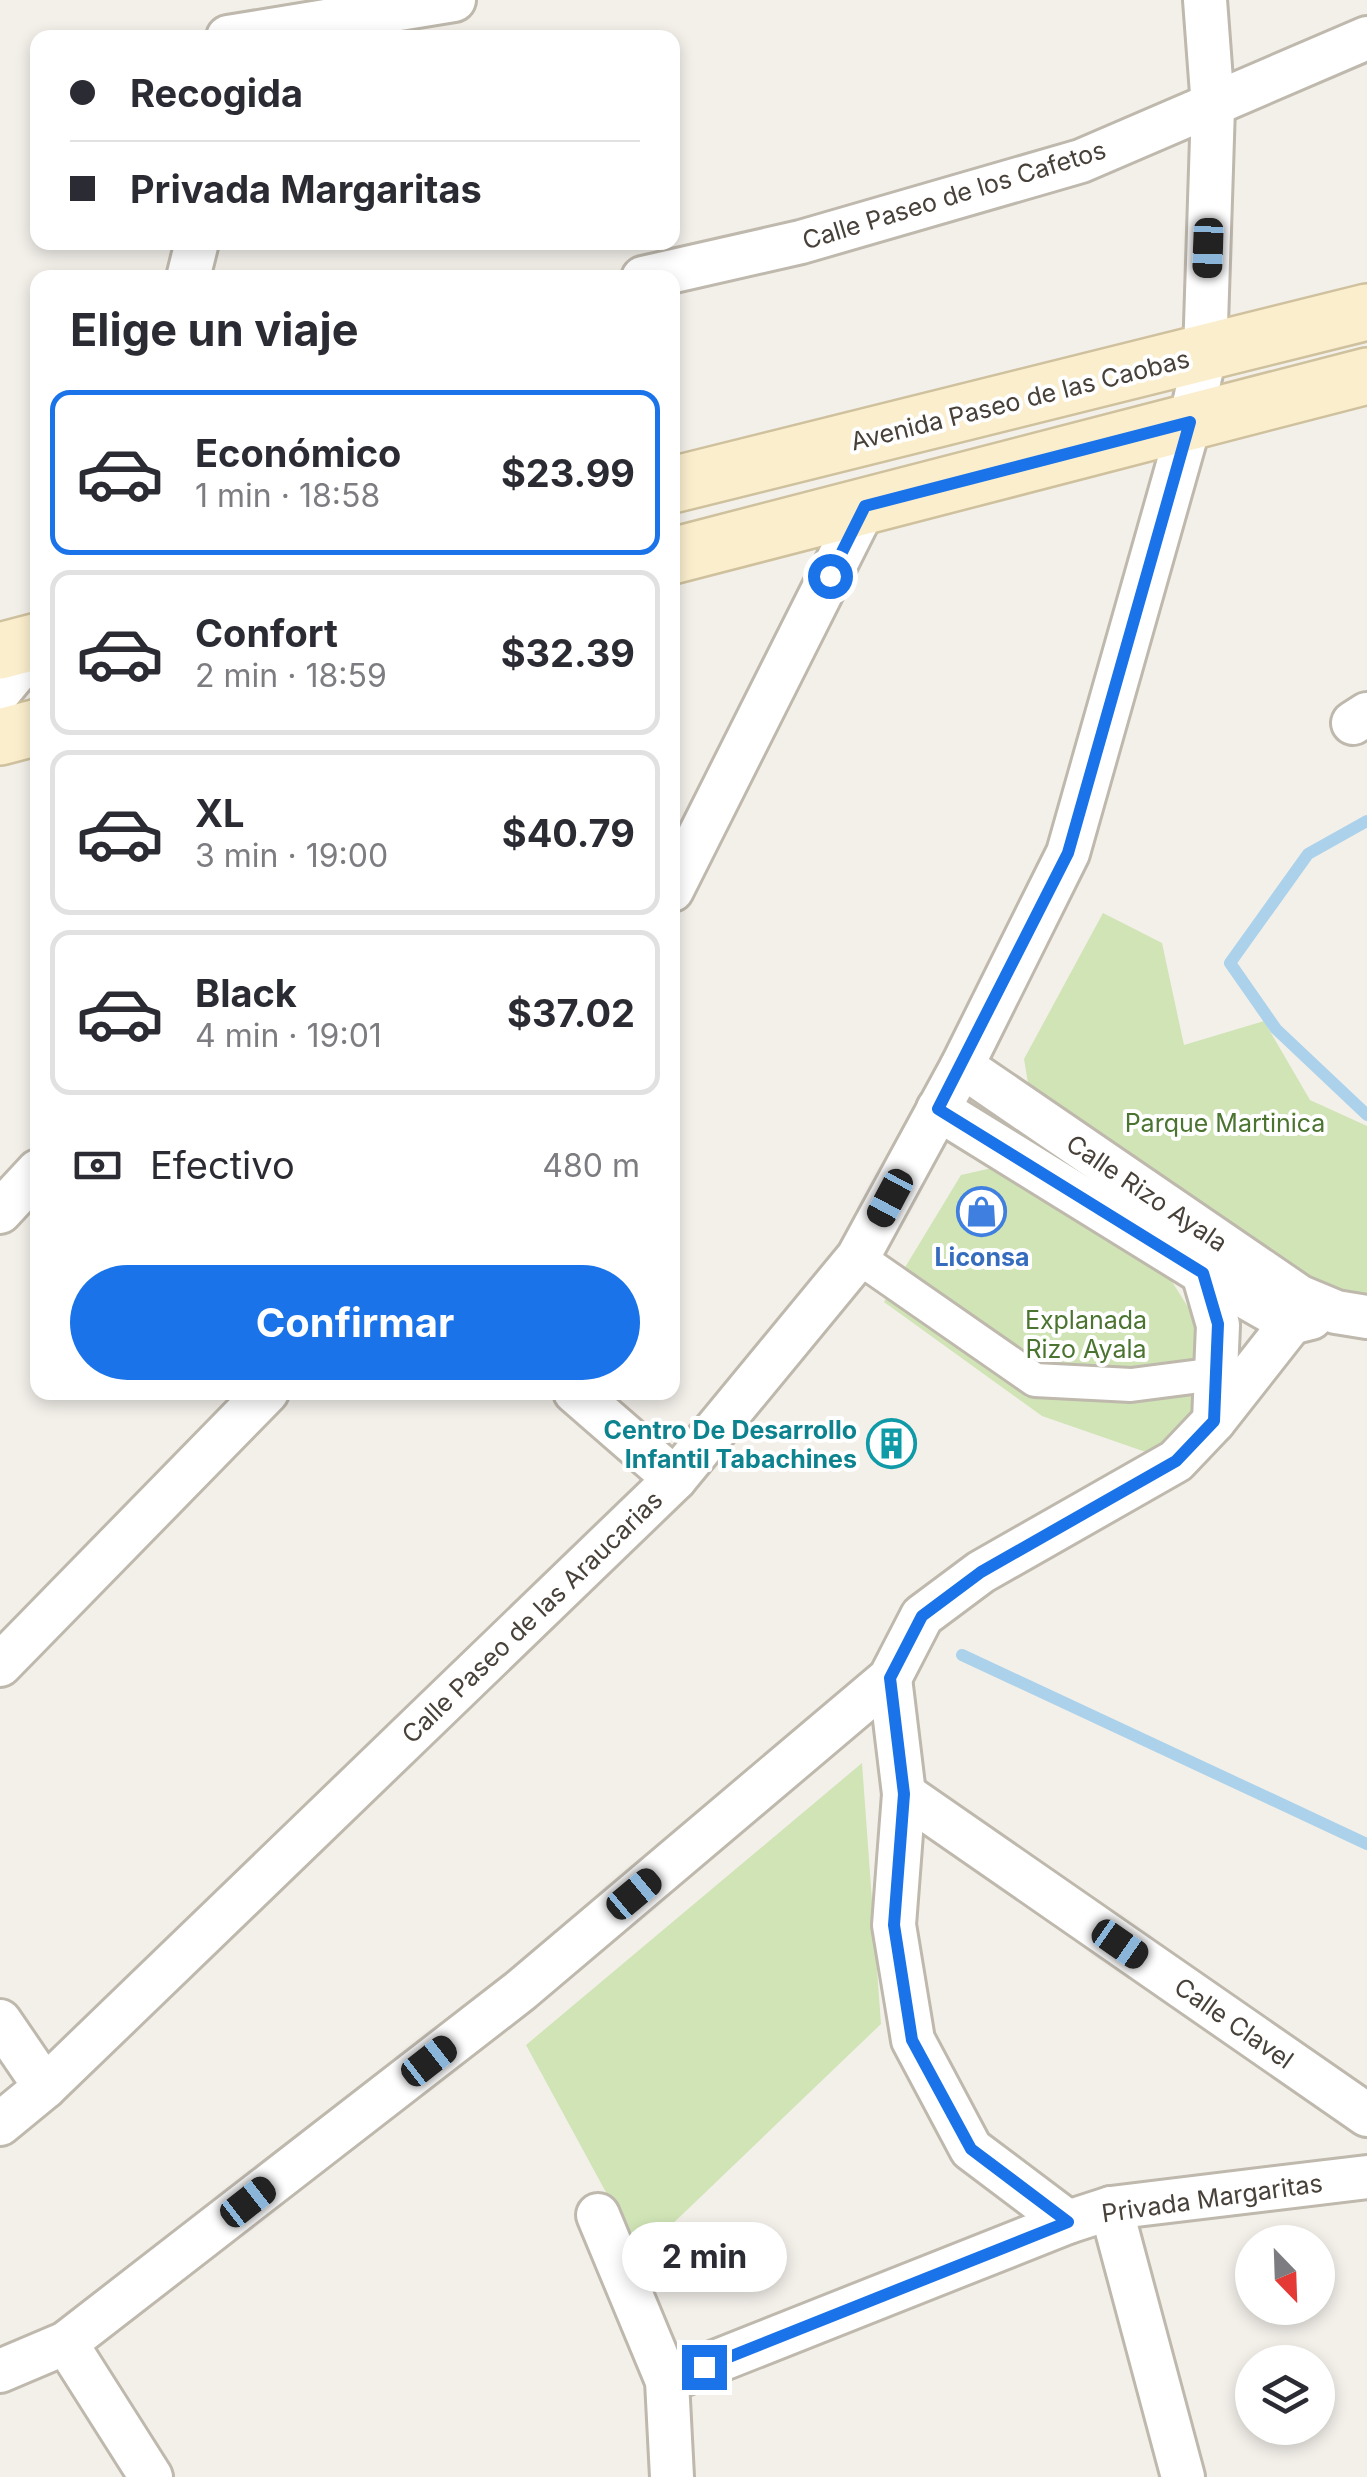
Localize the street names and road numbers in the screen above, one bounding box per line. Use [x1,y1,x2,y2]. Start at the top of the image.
street label: Calle Paseo de los Cafetos [799,135,1109,255]
street label: Avenida Paseo de las Caobas [848,343,1192,457]
street label: Calle Rizo Ayala [1061,1128,1233,1258]
street label: Calle Paseo de las Araucarias [396,1485,668,1749]
street label: Calle Clavel [1169,1971,1299,2075]
street label: Privada Margaritas [1100,2168,1324,2228]

